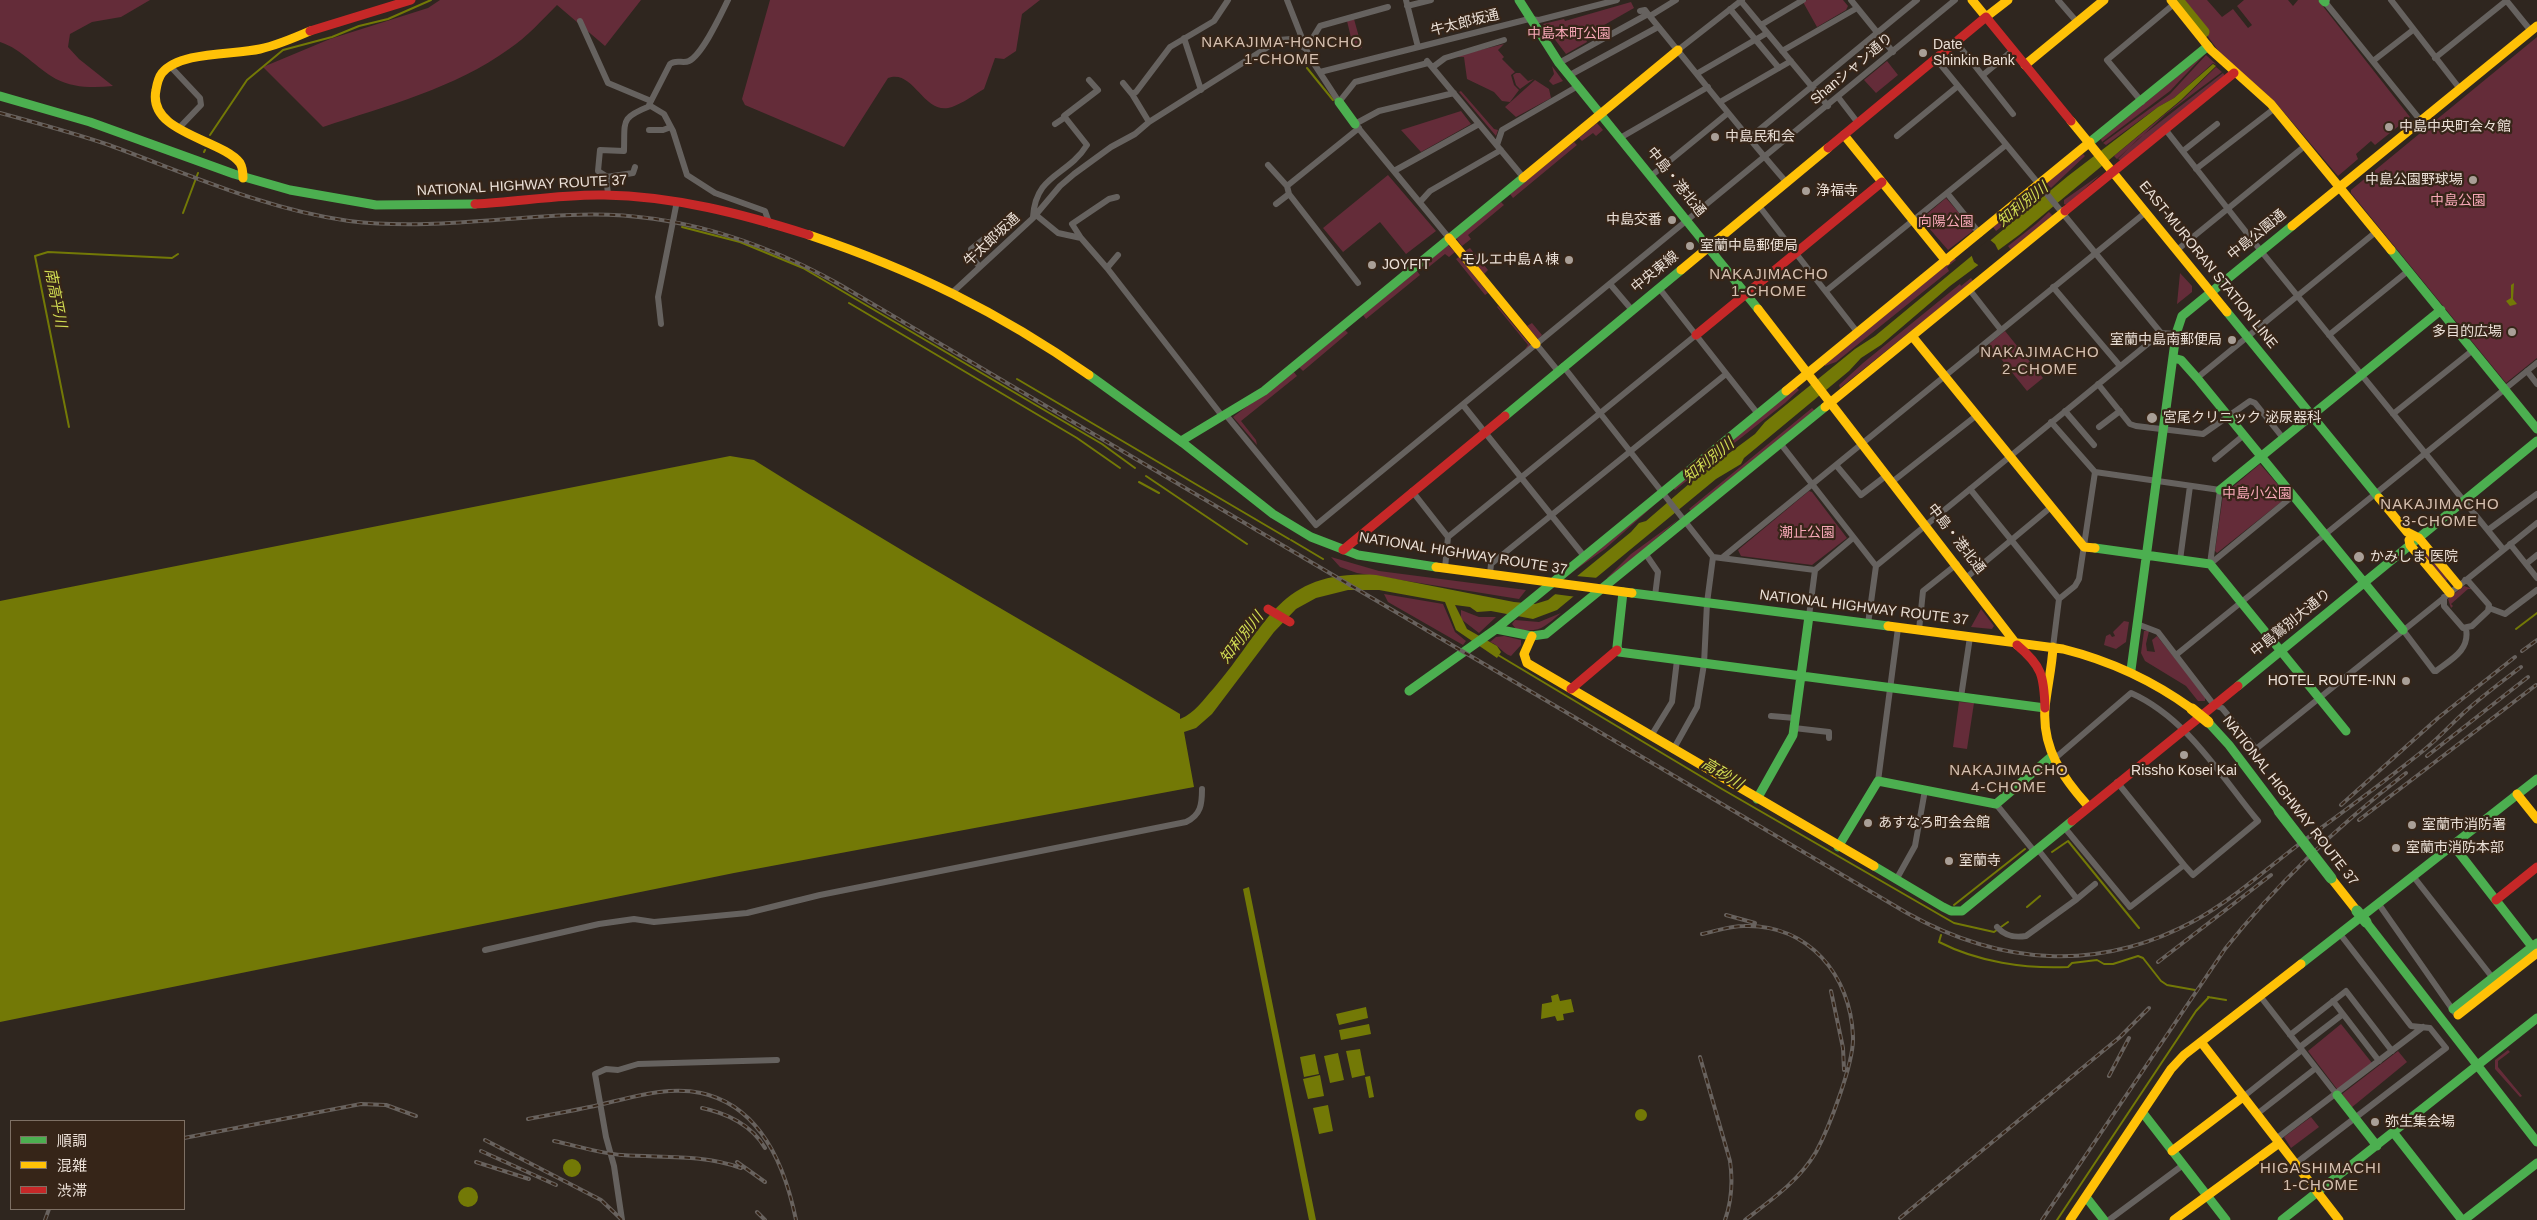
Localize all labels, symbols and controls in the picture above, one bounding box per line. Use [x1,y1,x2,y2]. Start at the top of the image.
street label: 牛太郎坂通 [1429,6,1501,40]
park label: 中島本町公園 [1527,26,1611,42]
street label: Shanシャン通り [1807,30,1897,108]
district label: NAKAJIMA-HONCHO 1-CHOME [1199,34,1365,69]
place label: Date Shinkin Bank [1933,37,2015,70]
marker: Date Shinkin Bank [1917,47,1929,59]
place label: 中島中央町会々館 [2399,119,2511,135]
marker: 中島中央町会々館 [2383,121,2395,133]
place label: 中島民和会 [1725,129,1795,145]
marker: 中島民和会 [1709,131,1721,143]
street label: 中島・港北通 [1643,144,1709,220]
street label: NATIONAL HIGHWAY ROUTE 37 [416,172,628,200]
place label: 中島公園野球場 [2365,172,2463,188]
marker: 中島公園野球場 [2467,174,2479,186]
street label: EAST-MURORAN STATION LINE [2135,178,2281,352]
water label: 知利別川 [1994,179,2052,231]
place label: 浄福寺 [1816,183,1858,199]
marker: 浄福寺 [1800,185,1812,197]
park label: 中島公園 [2430,193,2486,209]
street label: 中島公園通 [2225,206,2289,264]
street label: 牛太郎坂通 [961,210,1023,270]
place label: 中島交番 [1606,212,1662,228]
marker: 中島交番 [1666,214,1678,226]
park label: 向陽公園 [1918,214,1974,230]
place label: 室蘭中島郵便局 [1700,238,1798,254]
marker: 室蘭中島郵便局 [1684,240,1696,252]
street label: 中央東線 [1628,248,1682,296]
place label: モルエ中島Ａ棟 [1461,252,1559,268]
marker: モルエ中島Ａ棟 [1563,254,1575,266]
place label: JOYFIT [1382,257,1430,273]
marker: JOYFIT [1366,259,1378,271]
district label: NAKAJIMACHO 1-CHOME [1708,266,1830,301]
water label: 南高平川 [40,267,70,329]
place label: 多目的広場 [2432,324,2502,340]
marker: 多目的広場 [2506,326,2518,338]
place label: 室蘭中島南郵便局 [2110,332,2222,348]
marker: 室蘭中島南郵便局 [2226,334,2238,346]
district label: NAKAJIMACHO 2-CHOME [1979,344,2101,379]
place label: 宮尾クリニック 泌尿器科 [2163,410,2321,426]
marker: 宮尾クリニック 泌尿器科 [2145,411,2159,425]
water label: 知利別川 [1680,435,1738,487]
park label: 中島小公園 [2222,486,2292,502]
district label: NAKAJIMACHO 3-CHOME [2379,496,2501,531]
street label: 中島・港北通 [1924,501,1988,577]
park label: 潮止公園 [1779,525,1835,541]
street label: NATIONAL HIGHWAY ROUTE 37 [1358,529,1568,579]
place label: かみしま 医院 [2370,549,2458,565]
marker: かみしま 医院 [2352,550,2366,564]
street label: 中島鷲別大通り [2248,586,2334,660]
street label: NATIONAL HIGHWAY ROUTE 37 [1758,587,1970,629]
water label: 知利別川 [1216,609,1268,667]
place label: HOTEL ROUTE-INN [2268,673,2396,689]
marker: HOTEL ROUTE-INN [2400,675,2412,687]
street label: NATIONAL HIGHWAY ROUTE 37 [2219,713,2361,889]
marker: Rissho Kosei Kai [2178,749,2190,761]
water label: 高砂川 [1698,755,1746,793]
district label: NAKAJIMACHO 4-CHOME [1948,762,2070,797]
place label: Rissho Kosei Kai [2131,763,2237,779]
place label: あすなろ町会会館 [1878,815,1990,831]
marker: あすなろ町会会館 [1862,817,1874,829]
place label: 室蘭市消防署 [2422,817,2506,833]
marker: 室蘭市消防署 [2406,819,2418,831]
place label: 室蘭市消防本部 [2406,840,2504,856]
marker: 室蘭市消防本部 [2390,842,2402,854]
place label: 室蘭寺 [1959,853,2001,869]
marker: 室蘭寺 [1943,855,1955,867]
place label: 弥生集会場 [2385,1114,2455,1130]
marker: 弥生集会場 [2369,1116,2381,1128]
legend [10,1120,185,1210]
text: 順調 [57,1132,87,1149]
text: 混雑 [57,1157,87,1174]
district label: HIGASHIMACHI 1-CHOME [2258,1160,2384,1195]
text: 渋滞 [57,1182,87,1199]

